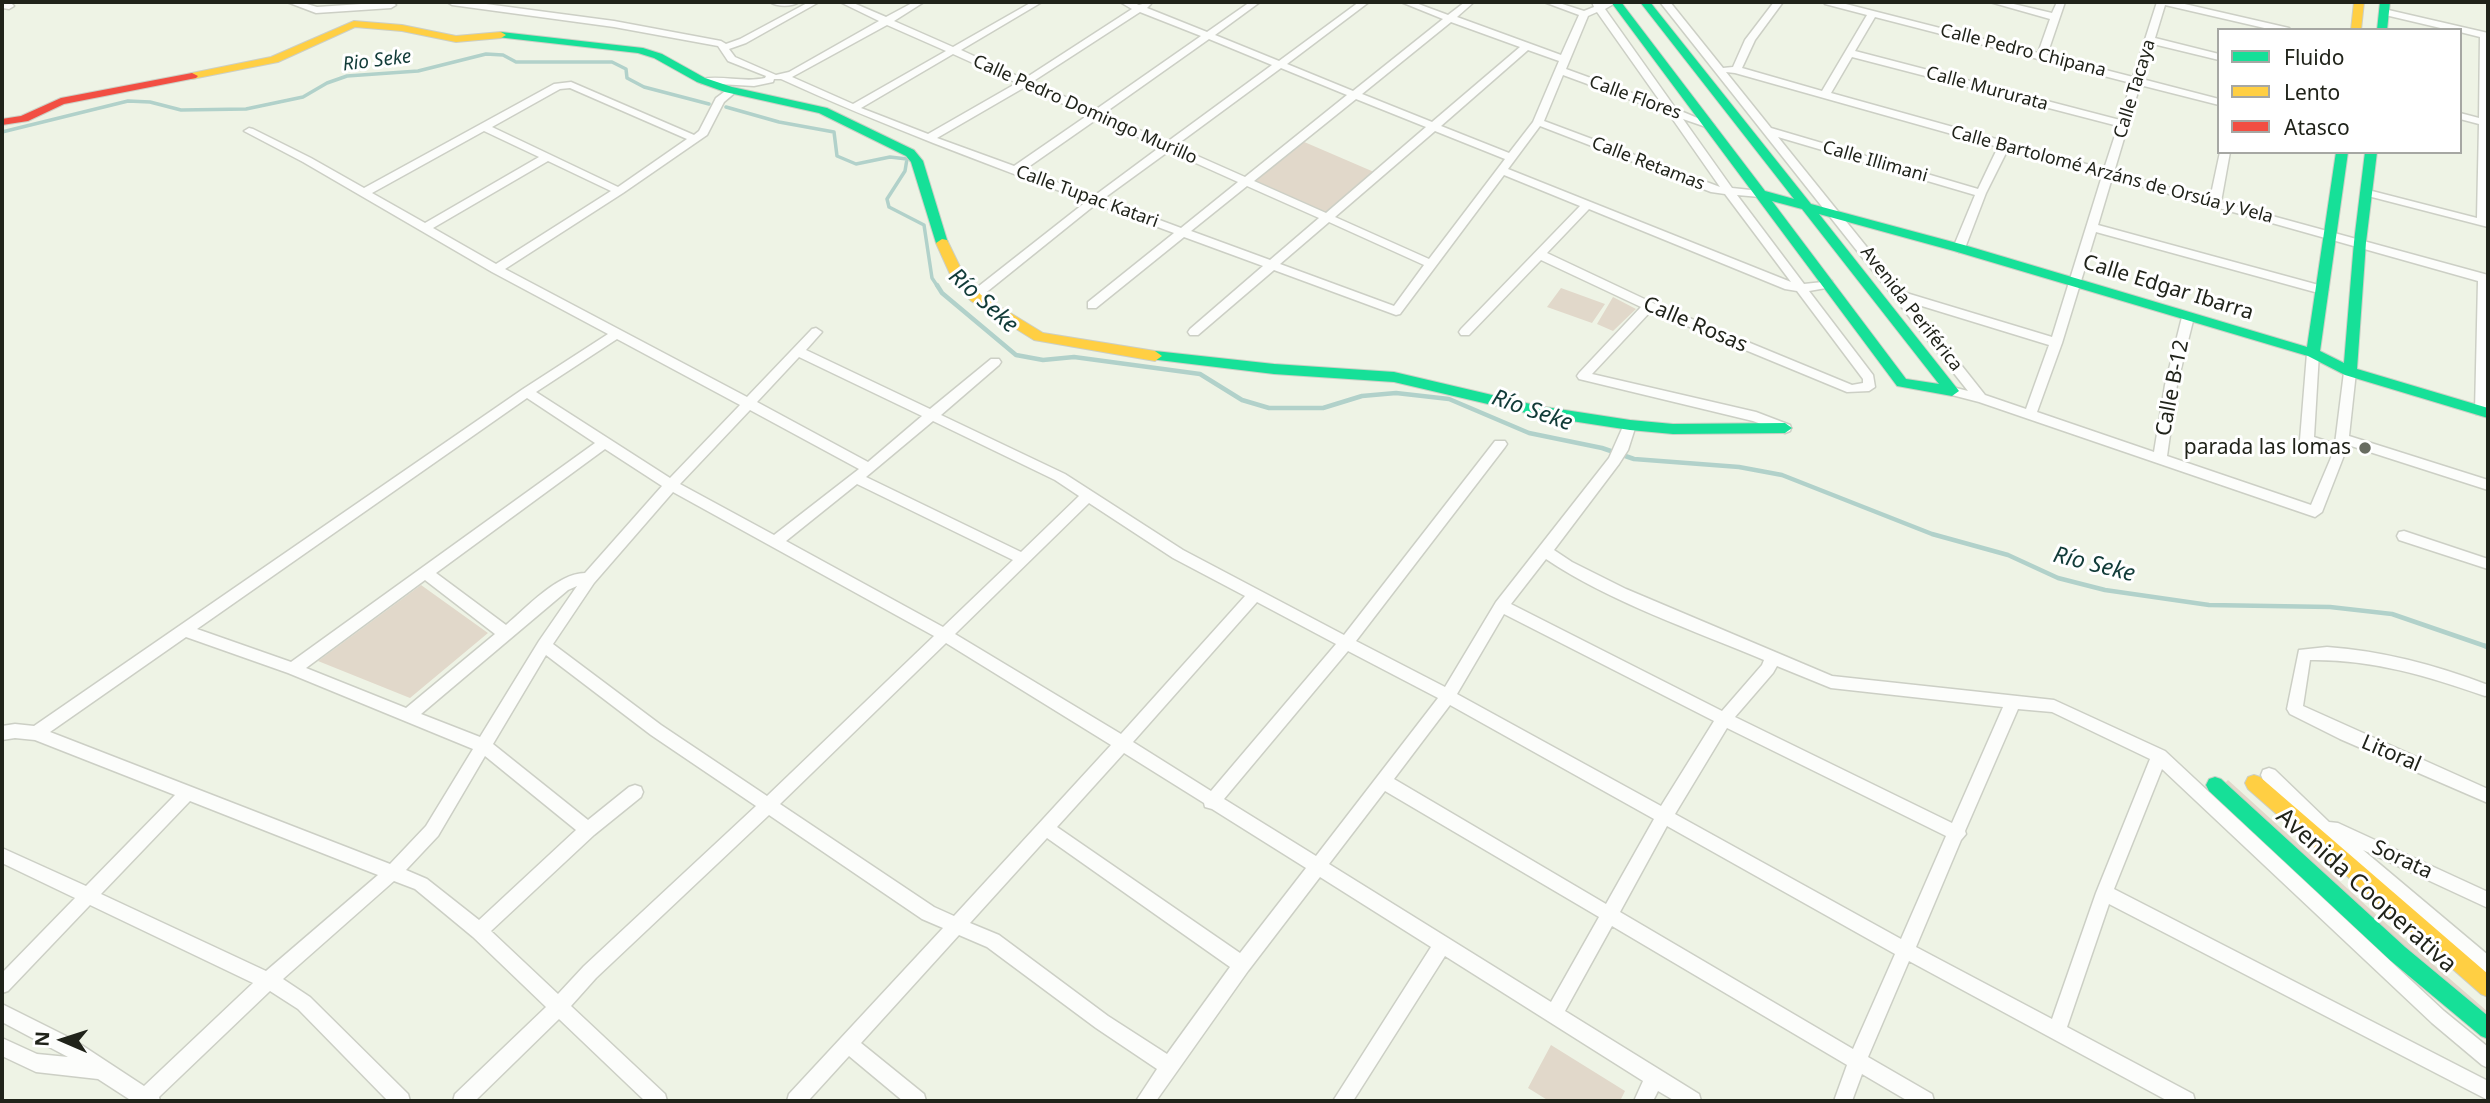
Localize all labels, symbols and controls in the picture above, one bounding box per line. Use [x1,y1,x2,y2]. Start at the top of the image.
street label: Calle Pedro Chipana [1938,20,2108,82]
legend [2217,28,2462,154]
street label: Calle Tacaya [2110,37,2160,141]
text: Fluido [2284,43,2344,71]
water label: Rio Seke [341,45,413,77]
street label: Calle Pedro Domingo Murillo [969,51,1201,169]
street label: Calle Mururata [1924,62,2050,116]
street label: Calle Flores [1586,71,1684,125]
text: Lento [2284,78,2340,106]
text: Atasco [2284,113,2350,141]
street label: Calle Bartolomé Arzáns de Orsúa y Vela [1949,122,2275,228]
street label: Calle Retamas [1589,133,1707,195]
street label: Calle Illimani [1820,137,1930,187]
street label: Calle Tupac Katari [1013,161,1161,233]
street label: Avenida Periférica [1855,242,1967,376]
street label: Calle Edgar Ibarra [2080,250,2256,326]
water label: Río Seke [943,263,1023,339]
street label: Calle Rosas [1639,292,1751,358]
street label: Calle B-12 [2151,338,2195,438]
water label: Río Seke [1488,384,1576,438]
place label: parada las lomas [2184,435,2351,461]
marker: parada las lomas [2357,440,2373,456]
water label: Río Seke [2050,542,2138,588]
street label: Litoral [2357,730,2425,778]
street label: Avenida Cooperativa [2270,803,2462,979]
street label: Sorata [2368,835,2436,885]
north arrow [28,1005,98,1075]
text: N [29,1031,55,1047]

